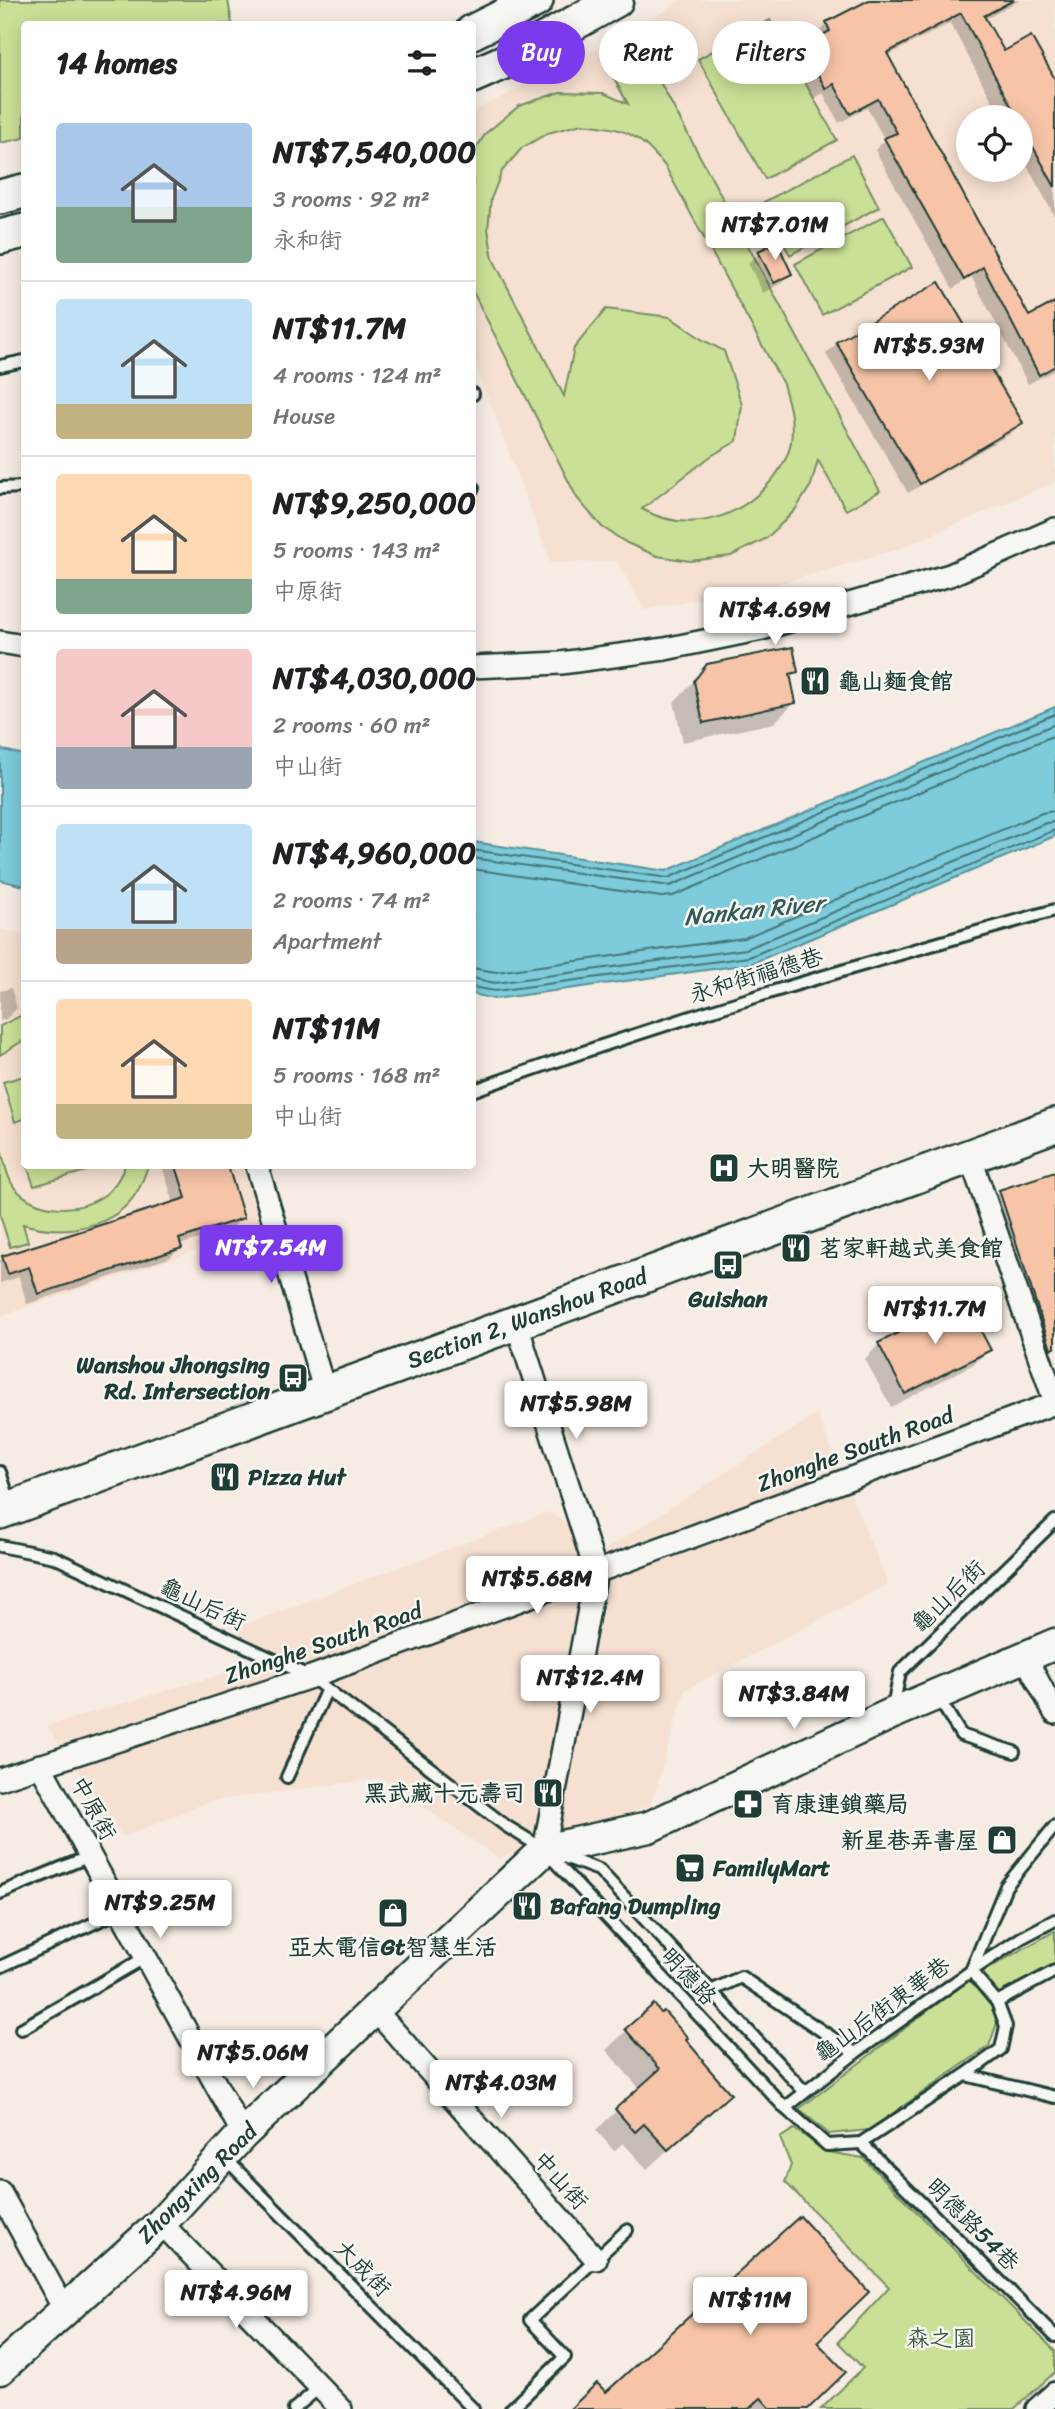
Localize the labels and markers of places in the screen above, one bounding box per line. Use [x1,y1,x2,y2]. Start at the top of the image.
pin: NT$7.01M [703,202,847,262]
pin: NT$5.93M [857,324,1001,383]
pin: NT$4.69M [703,588,847,647]
place label: 龜山麵食館 [838,661,953,702]
restaurant icon: 龜山麵食館 [798,664,832,698]
place label: 大明醫院 [747,1148,839,1189]
hospital icon: 大明醫院 [707,1151,741,1185]
pin: NT$7.54M [199,1226,343,1285]
place label: 茗家軒越式美食館 [819,1228,1003,1269]
restaurant icon: 茗家軒越式美食館 [779,1231,813,1265]
bus stop icon: Guishan [711,1248,745,1282]
place label: Guishan [687,1279,768,1320]
pin: NT$11.7M [863,1286,1007,1346]
place label: Wanshou Jhongsing Rd. Intersection [76,1345,271,1412]
bus stop icon: Wanshou Jhongsing Rd. Intersection [276,1361,310,1395]
pin: NT$5.98M [504,1382,648,1441]
place label: Pizza Hut [248,1457,347,1498]
restaurant icon: Pizza Hut [208,1460,242,1494]
pin: NT$5.68M [465,1556,609,1616]
pin: NT$12.4M [518,1656,662,1715]
pin: NT$3.84M [722,1672,866,1731]
place label: 黑武藏十元壽司 [364,1773,525,1814]
restaurant icon: 黑武藏十元壽司 [531,1776,565,1810]
place label: 育康連鎖藥局 [771,1784,909,1825]
pharmacy icon: 育康連鎖藥局 [731,1787,765,1821]
place label: 新星巷弄書屋 [841,1820,979,1861]
shop icon: 新星巷弄書屋 [985,1823,1019,1857]
place label: FamilyMart [712,1848,830,1889]
supermarket icon: FamilyMart [673,1851,707,1885]
pin: NT$9.25M [88,1881,232,1940]
place label: Bafang Dumpling [550,1886,721,1927]
restaurant icon: Bafang Dumpling [510,1889,544,1923]
shop icon: 亞太電信Gt智慧生活 [376,1896,410,1930]
place label: 亞太電信Gt智慧生活 [289,1927,497,1968]
pin: NT$5.06M [181,2030,325,2090]
pin: NT$4.03M [429,2060,573,2120]
pin: NT$4.96M [164,2270,308,2330]
pin: NT$11M [693,2278,807,2337]

